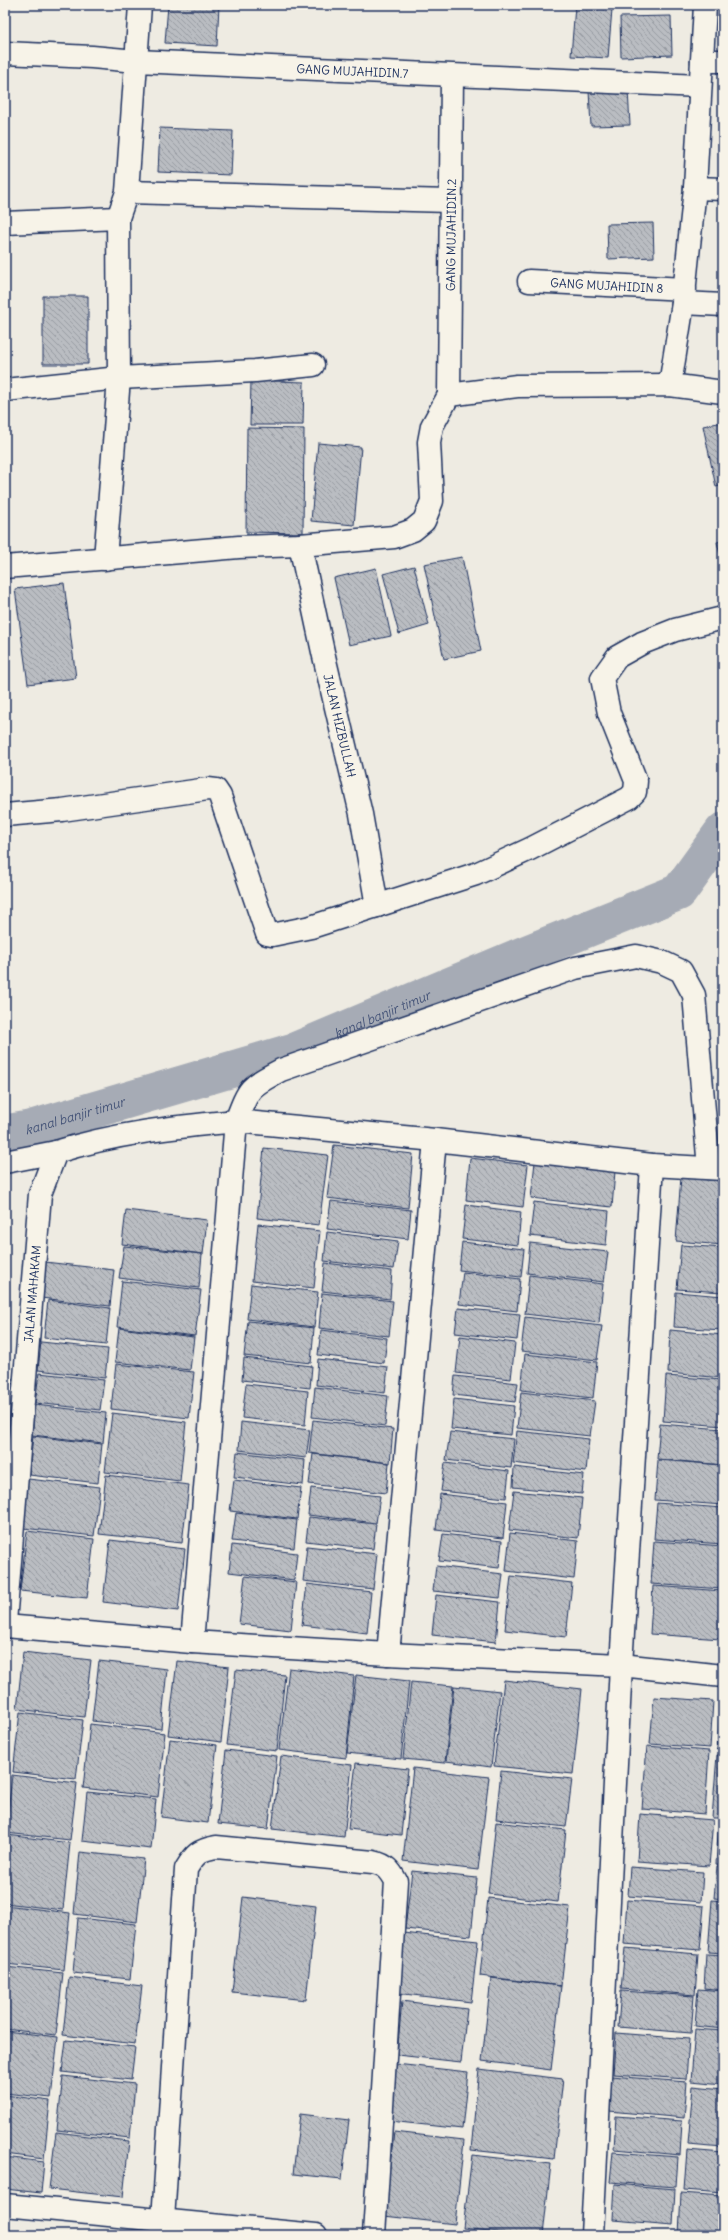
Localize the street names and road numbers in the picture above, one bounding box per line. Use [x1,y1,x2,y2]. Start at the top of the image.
street label: GANG MUJAHIDIN.7 [296,61,409,81]
street label: GANG MUJAHIDIN.2 [442,178,459,291]
street label: GANG MUJAHIDIN 8 [550,275,664,295]
street label: JALAN HIZBULLAH [321,672,360,779]
street label: JALAN MAHAKAM [20,1245,43,1344]

